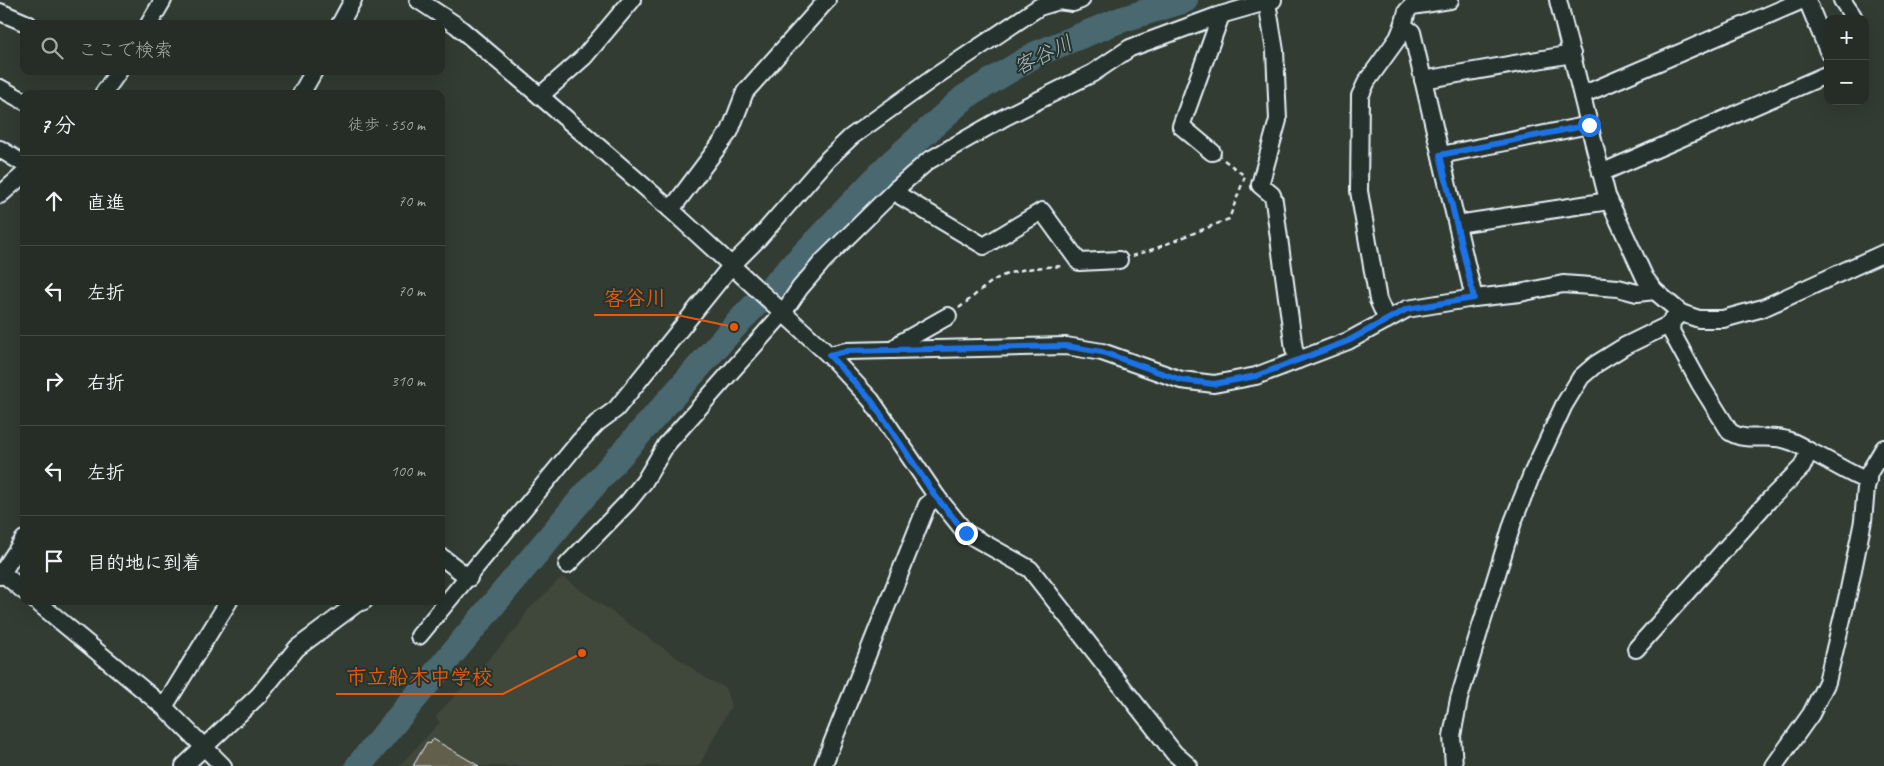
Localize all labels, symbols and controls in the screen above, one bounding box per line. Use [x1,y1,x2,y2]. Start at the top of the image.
map controls [1824,15,1869,105]
button: + [1824,15,1869,60]
search box [20,20,445,75]
water label: 客谷川 [1009,30,1077,80]
icon: search [38,34,66,62]
text: ここで検索 [78,38,173,62]
button: − [1824,60,1869,105]
text: 7 分 [40,112,75,138]
route start [1578,114,1601,137]
text: 徒歩 · 550 m [348,115,425,135]
icon: ahead [40,187,68,215]
text: 直進 [87,191,125,215]
text: 70 m [398,191,425,211]
icon: left [40,277,68,305]
callout: 客谷川 [594,279,677,315]
text: 左折 [87,281,125,305]
text: 70 m [398,281,425,301]
text: 客谷川 [604,285,667,311]
icon: right [40,367,68,395]
text: 右折 [87,371,125,395]
text: 310 m [391,371,425,391]
icon: left [40,457,68,485]
text: 左折 [87,461,125,485]
text: 100 m [391,461,425,481]
route end [955,522,978,545]
icon: arrive [40,547,68,575]
text: 目的地に到着 [87,551,201,575]
callout: 市立船木中学校 [336,658,503,694]
text: 市立船木中学校 [346,664,493,690]

